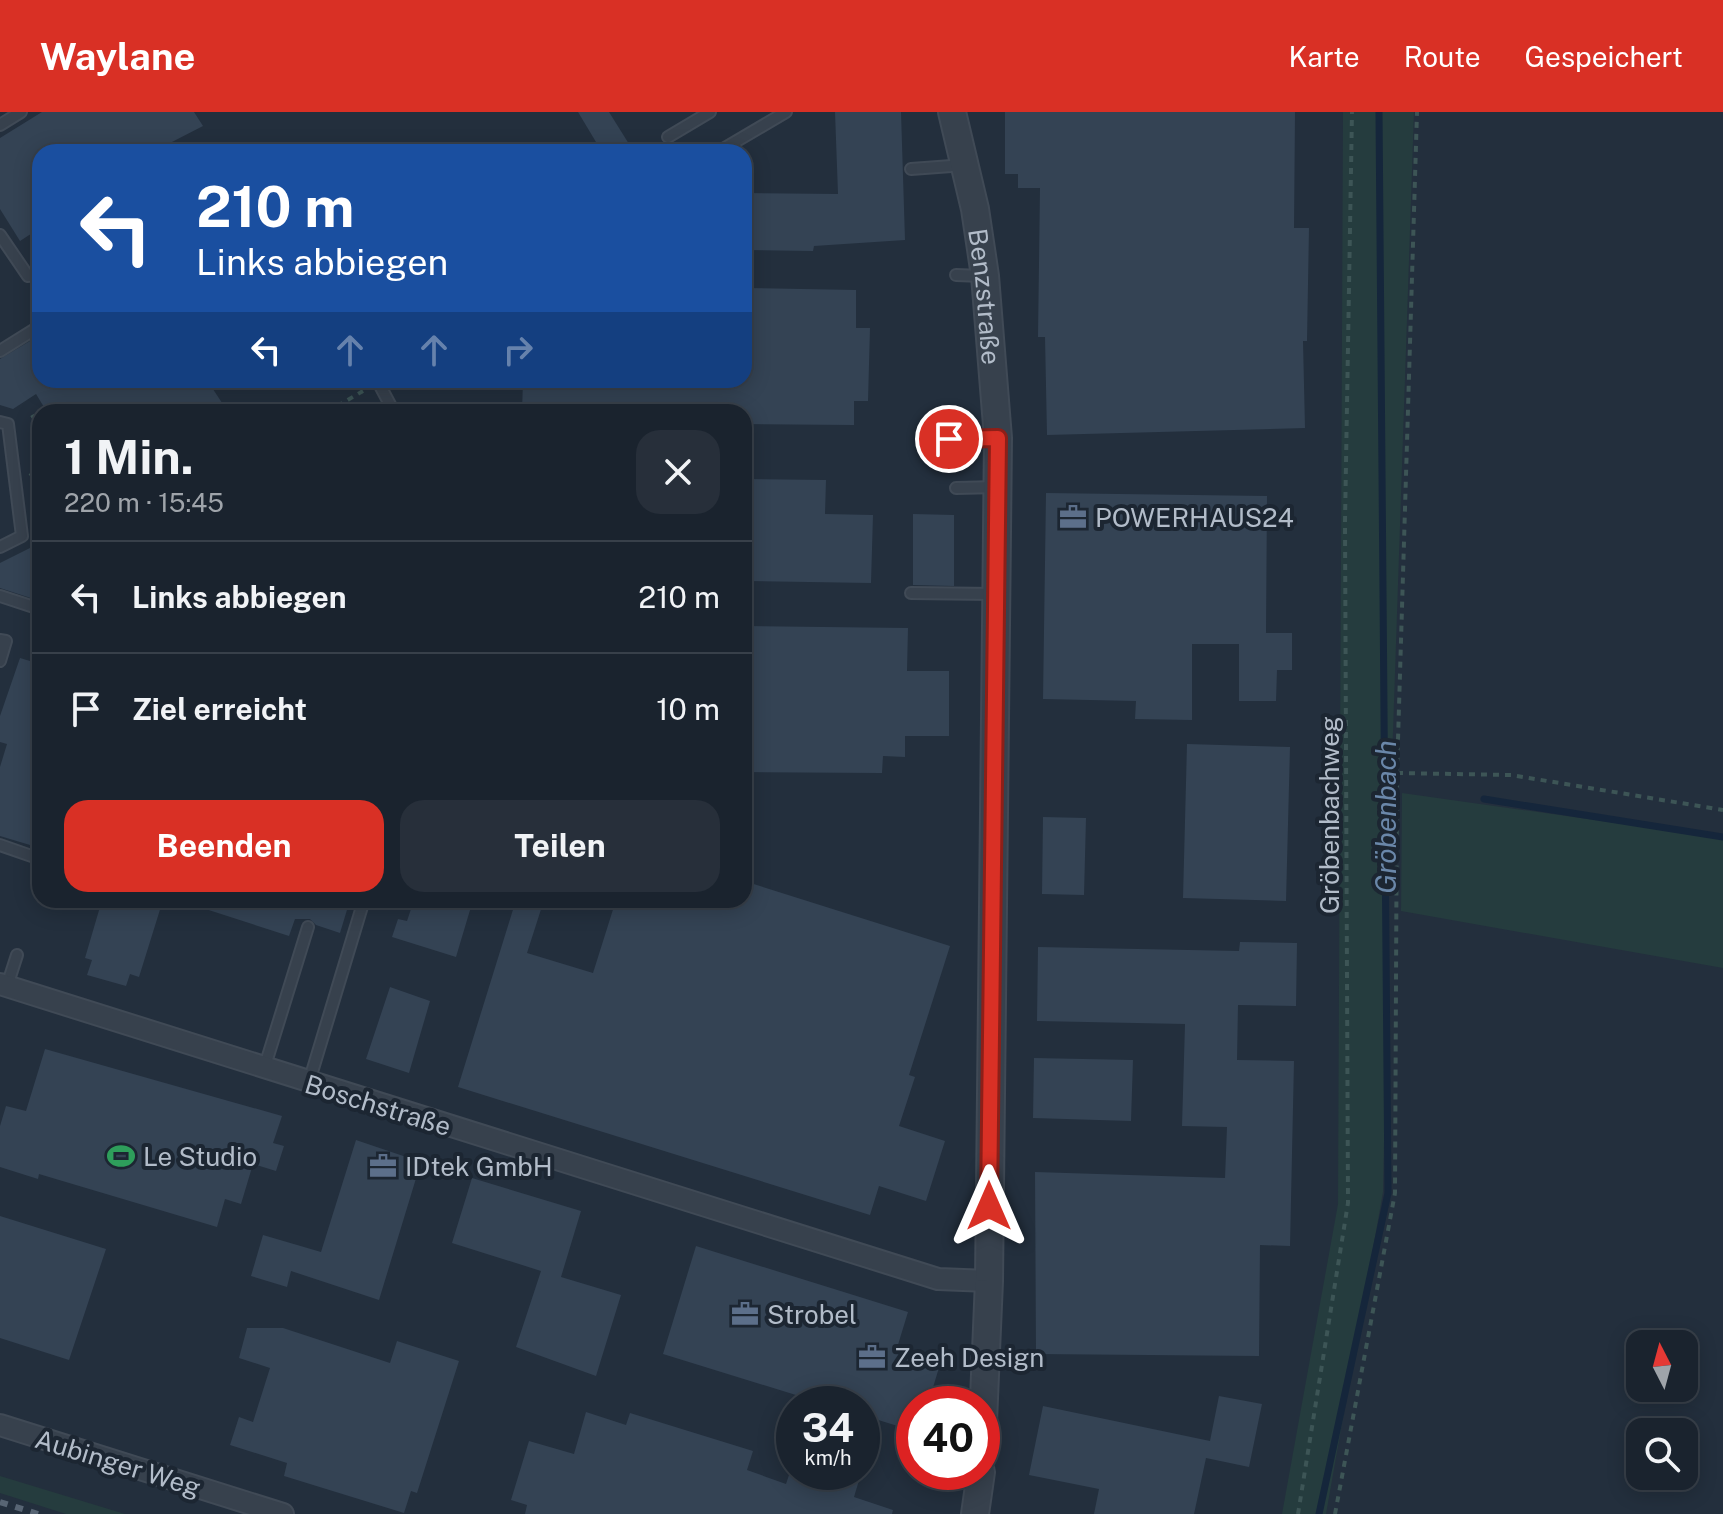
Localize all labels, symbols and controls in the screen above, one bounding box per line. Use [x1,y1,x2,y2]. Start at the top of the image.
text: Waylane [40,34,195,79]
text: Karte [1288,40,1360,73]
text: Route [1404,40,1481,73]
text: Gespeichert [1525,40,1683,73]
text: 210 m [196,174,354,240]
icon: left [64,176,168,280]
street label: Benzstraße [963,226,1008,366]
text: Links abbiegen [196,241,448,283]
icon: left [244,328,288,372]
icon: ahead [328,328,372,372]
icon: ahead [412,328,456,372]
icon: right [496,328,540,372]
pin [915,405,983,473]
icon: arrive [927,417,971,461]
text: 1 Min. [64,428,194,485]
button: close [636,430,720,514]
text: 220 m · 15:45 [64,487,224,518]
office icon: POWERHAUS24 [1058,502,1088,532]
place label: POWERHAUS24 [1095,502,1294,533]
icon: left [64,575,108,619]
text: Links abbiegen [132,579,347,615]
text: 210 m [638,579,720,615]
icon: arrive [64,687,108,731]
text: Ziel erreicht [132,691,307,727]
text: 10 m [656,691,720,727]
street label: Gröbenbachweg [1314,716,1345,914]
water label: Gröbenbach [1369,740,1402,894]
button: Beenden [64,800,384,892]
button: Teilen [400,800,720,892]
street label: Boschstraße [301,1068,455,1142]
sports icon: Le Studio [106,1141,136,1171]
place label: Le Studio [143,1141,257,1172]
office icon: IDtek GmbH [368,1151,398,1181]
place label: IDtek GmbH [405,1151,553,1182]
position arrow [947,1164,1031,1248]
office icon: Strobel [730,1299,760,1329]
place label: Strobel [767,1299,857,1330]
north arrow [1626,1330,1698,1402]
map controls [1626,1330,1698,1490]
office icon: Zeeh Design [857,1342,887,1372]
place label: Zeeh Design [894,1342,1044,1373]
speed limit sign: 40 [896,1386,1000,1490]
text: 34 [802,1404,854,1451]
button: search [1626,1418,1698,1490]
street label: Aubinger Weg [31,1423,205,1503]
text: km/h [804,1446,852,1470]

